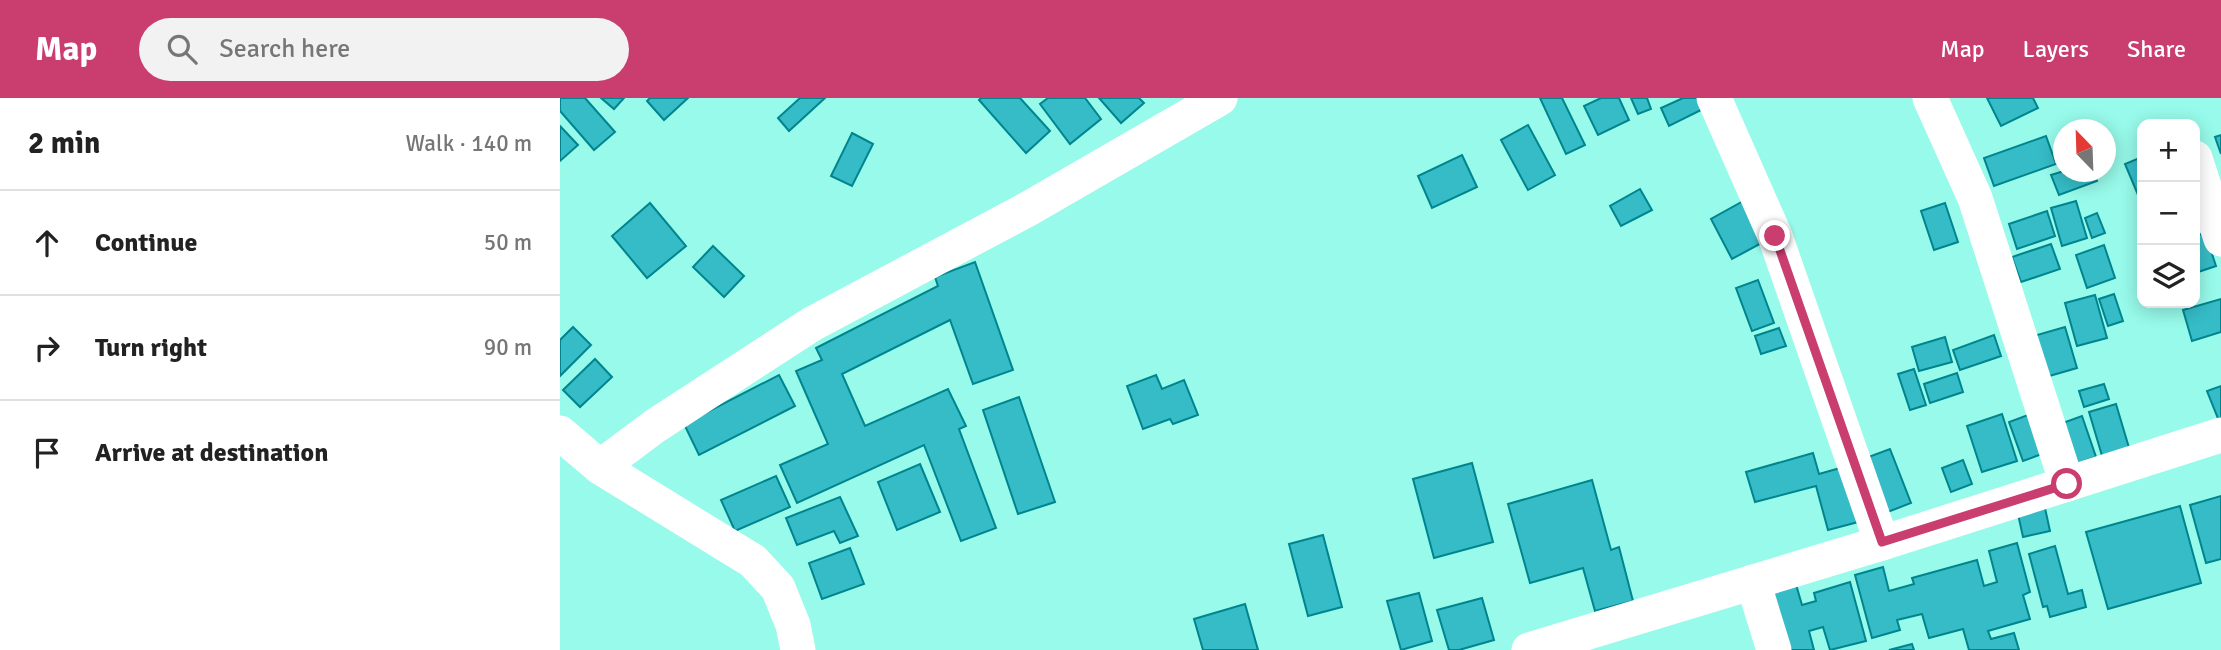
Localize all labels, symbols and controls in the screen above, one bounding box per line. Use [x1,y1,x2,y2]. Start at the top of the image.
search box [139,18,629,81]
text: Map [35,29,97,70]
icon: search [163,30,201,68]
text: Search here [219,33,350,65]
text: Map [1940,34,1985,64]
text: Layers [2023,34,2089,64]
text: Share [2127,34,2186,64]
north arrow [2053,119,2116,182]
map controls [2137,119,2200,308]
button: + [2137,119,2200,182]
text: 2 min [28,125,100,162]
text: Walk · 140 m [406,129,532,158]
button: − [2137,182,2200,245]
route end [1759,220,1790,251]
icon: ahead [28,224,66,262]
text: Continue [95,227,197,259]
text: 50 m [484,228,532,257]
button: layers [2137,245,2200,308]
icon: right [28,329,66,367]
text: Turn right [95,332,207,364]
text: 90 m [484,333,532,362]
icon: arrive [28,434,66,472]
text: Arrive at destination [95,437,328,469]
route start [2051,468,2082,499]

